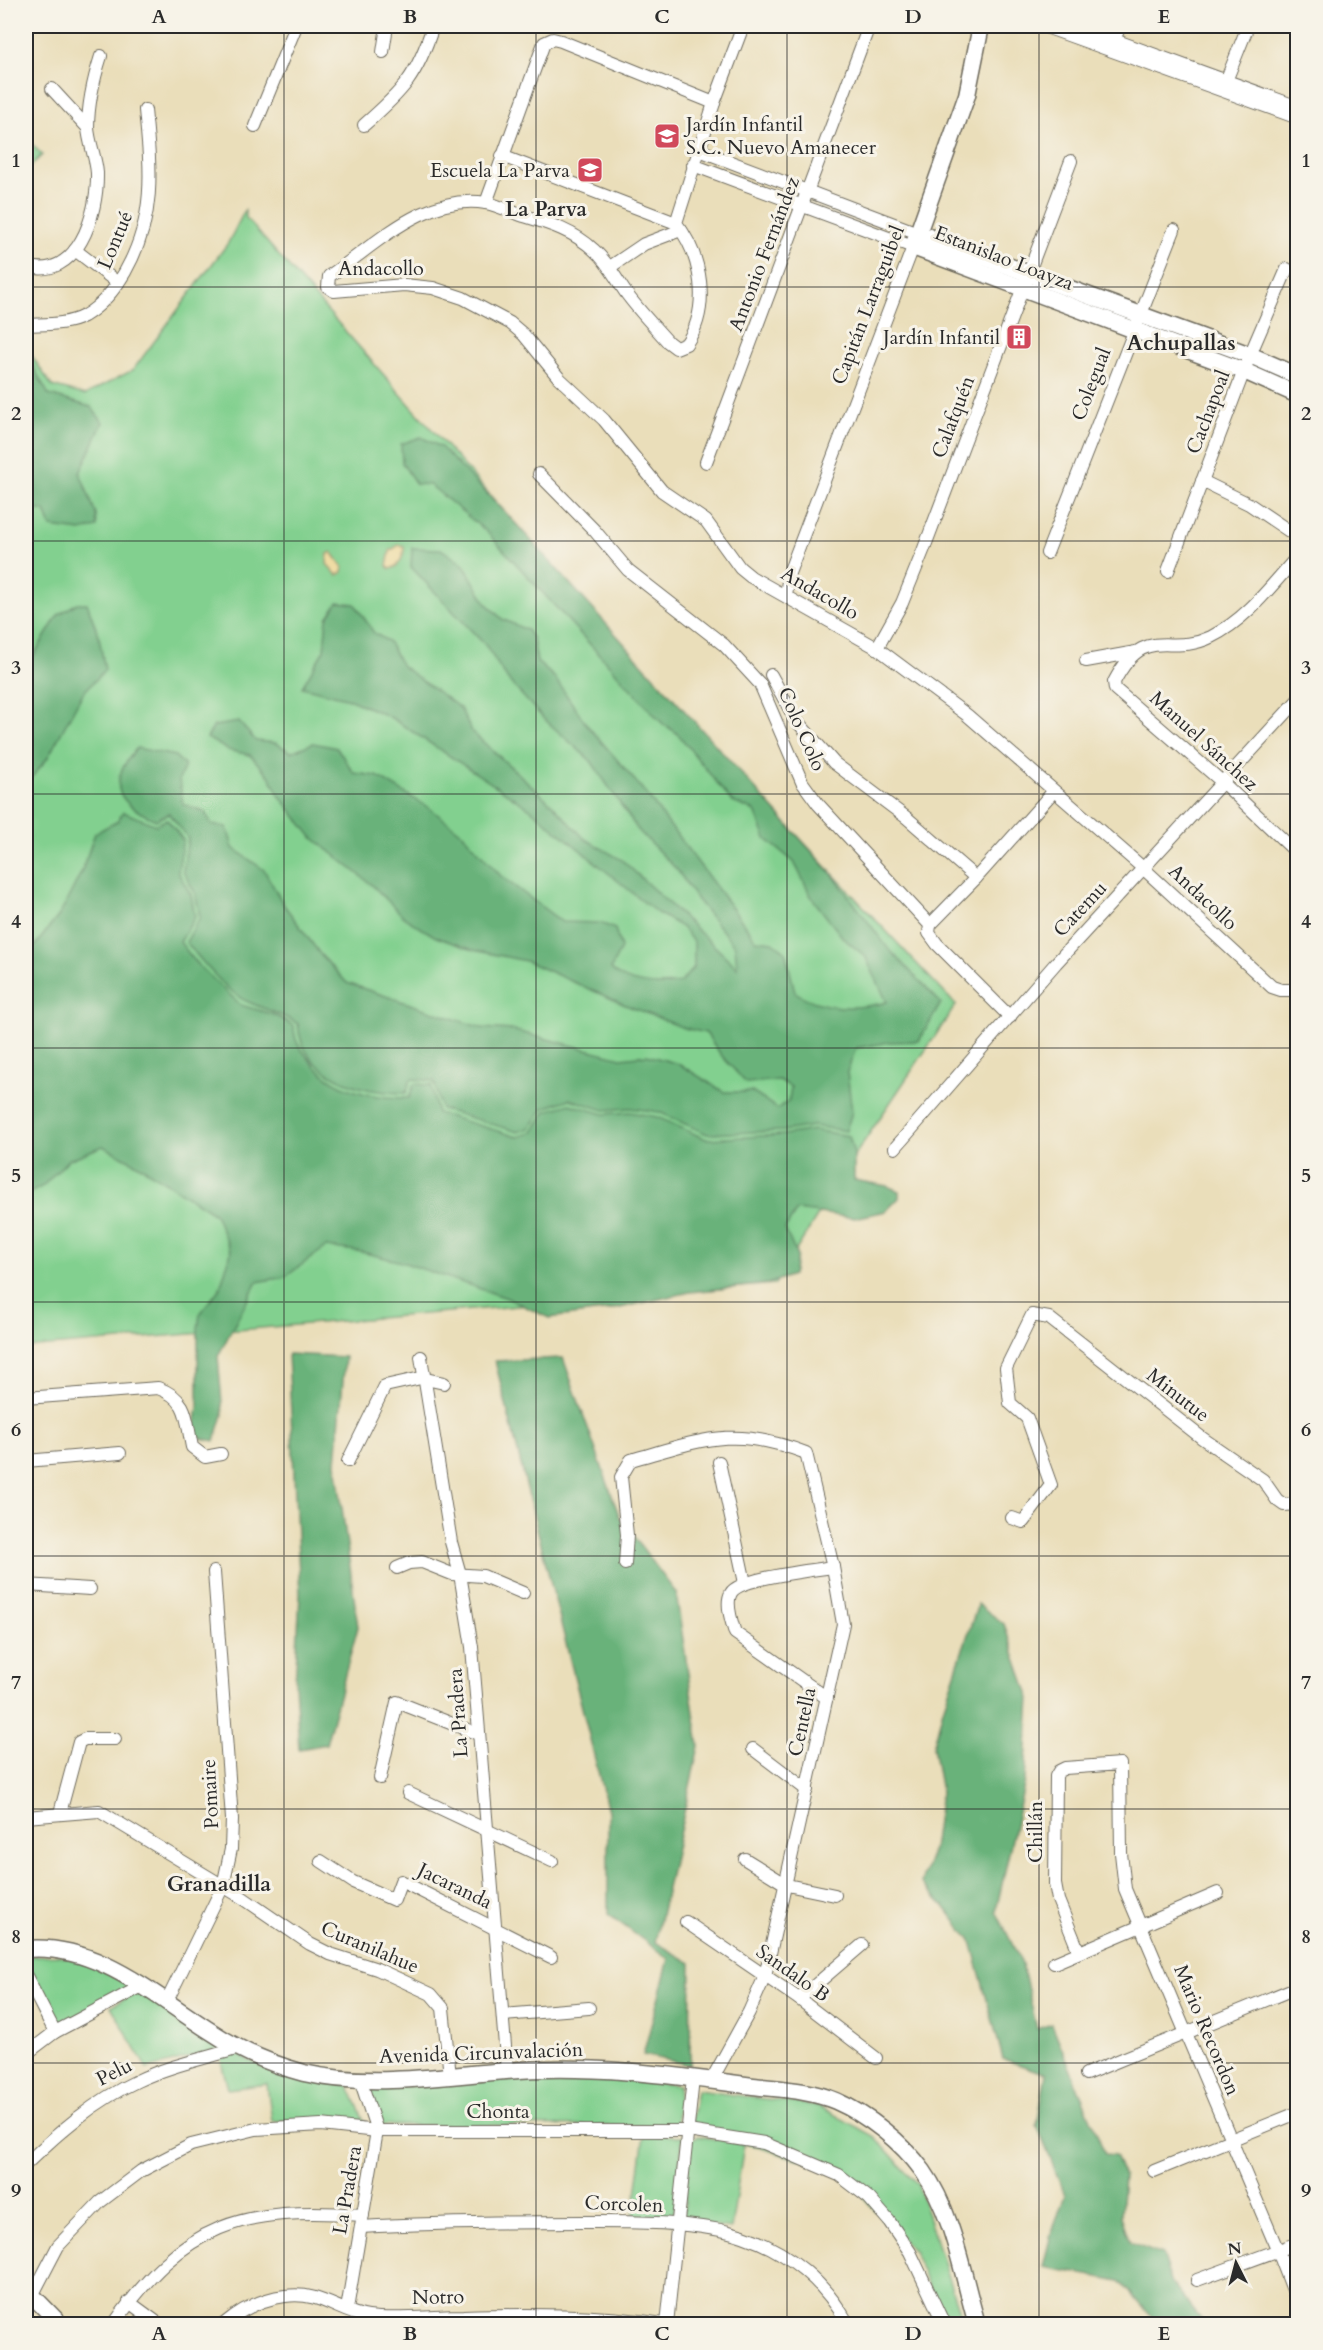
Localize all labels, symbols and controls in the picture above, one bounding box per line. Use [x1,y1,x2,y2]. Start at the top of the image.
text: A [151,3,167,30]
text: B [403,3,417,30]
text: C [654,3,670,30]
text: D [904,3,922,30]
text: E [1158,3,1170,30]
place label: Jardín Infantil S.C. Nuevo Amanecer [683,111,877,161]
school or university icon: Jardín Infantil S.C. Nuevo Amanecer [652,121,682,151]
text: 1 [11,147,21,174]
text: 1 [1301,147,1311,174]
school or university icon: Escuela La Parva [575,155,605,185]
place label: Escuela La Parva [430,157,570,184]
street label: Antonio Fernández [722,173,806,335]
district label: La Parva [505,195,588,224]
street label: Lontué [91,207,139,273]
street label: Estanislao Loayza [930,219,1078,297]
street label: Capitán Larraguibel [825,221,911,389]
street label: Andacollo [338,255,424,282]
building icon: Jardín Infantil [1004,322,1034,352]
place label: Jardín Infantil [880,324,1000,351]
district label: Achupallas [1126,328,1236,358]
street label: Colegual [1065,344,1117,424]
street label: Cachapoal [1180,366,1236,458]
street label: Calafquén [925,371,981,462]
text: 2 [11,400,21,427]
text: 2 [1301,400,1311,427]
street label: Andacollo [776,560,864,626]
text: 3 [11,654,21,681]
text: 3 [1301,654,1311,681]
street label: Colo Colo [771,683,833,775]
street label: Manuel Sánchez [1144,685,1264,797]
street label: Andacollo [1162,858,1244,936]
street label: Catemu [1047,875,1113,943]
text: 4 [11,908,21,935]
text: 4 [1301,908,1311,935]
text: 5 [11,1162,21,1189]
text: 5 [1301,1162,1311,1189]
street label: Minutue [1141,1362,1215,1428]
text: 6 [11,1416,21,1443]
text: 6 [1301,1416,1311,1443]
street label: La Pradera [441,1667,475,1759]
text: 7 [11,1669,21,1696]
text: 7 [1301,1669,1311,1696]
street label: Centella [782,1685,823,1759]
street label: Pomaire [195,1758,225,1830]
street label: Chillán [1022,1800,1049,1863]
street label: Jacaranda [411,1855,497,1916]
district label: Granadilla [167,1869,271,1899]
street label: Curanilahue [317,1914,423,1980]
text: 8 [11,1923,21,1950]
text: 8 [1301,1923,1311,1950]
street label: Sandalo B [751,1938,835,2008]
street label: Mario Recordon [1167,1960,1247,2100]
street label: Avenida Circunvalación [379,2036,584,2070]
street label: Pelu [91,2052,137,2092]
street label: Chonta [466,2098,530,2125]
street label: La Pradera [326,2143,368,2236]
text: 9 [11,2177,21,2204]
text: 9 [1301,2177,1311,2204]
street label: Corcolen [584,2189,665,2219]
north arrow [1206,2233,1266,2293]
text: N [1226,2237,1243,2261]
street label: Notro [412,2283,465,2311]
text: A [151,2320,167,2347]
text: B [403,2320,417,2347]
text: C [654,2320,670,2347]
text: D [904,2320,922,2347]
text: E [1158,2320,1170,2347]

